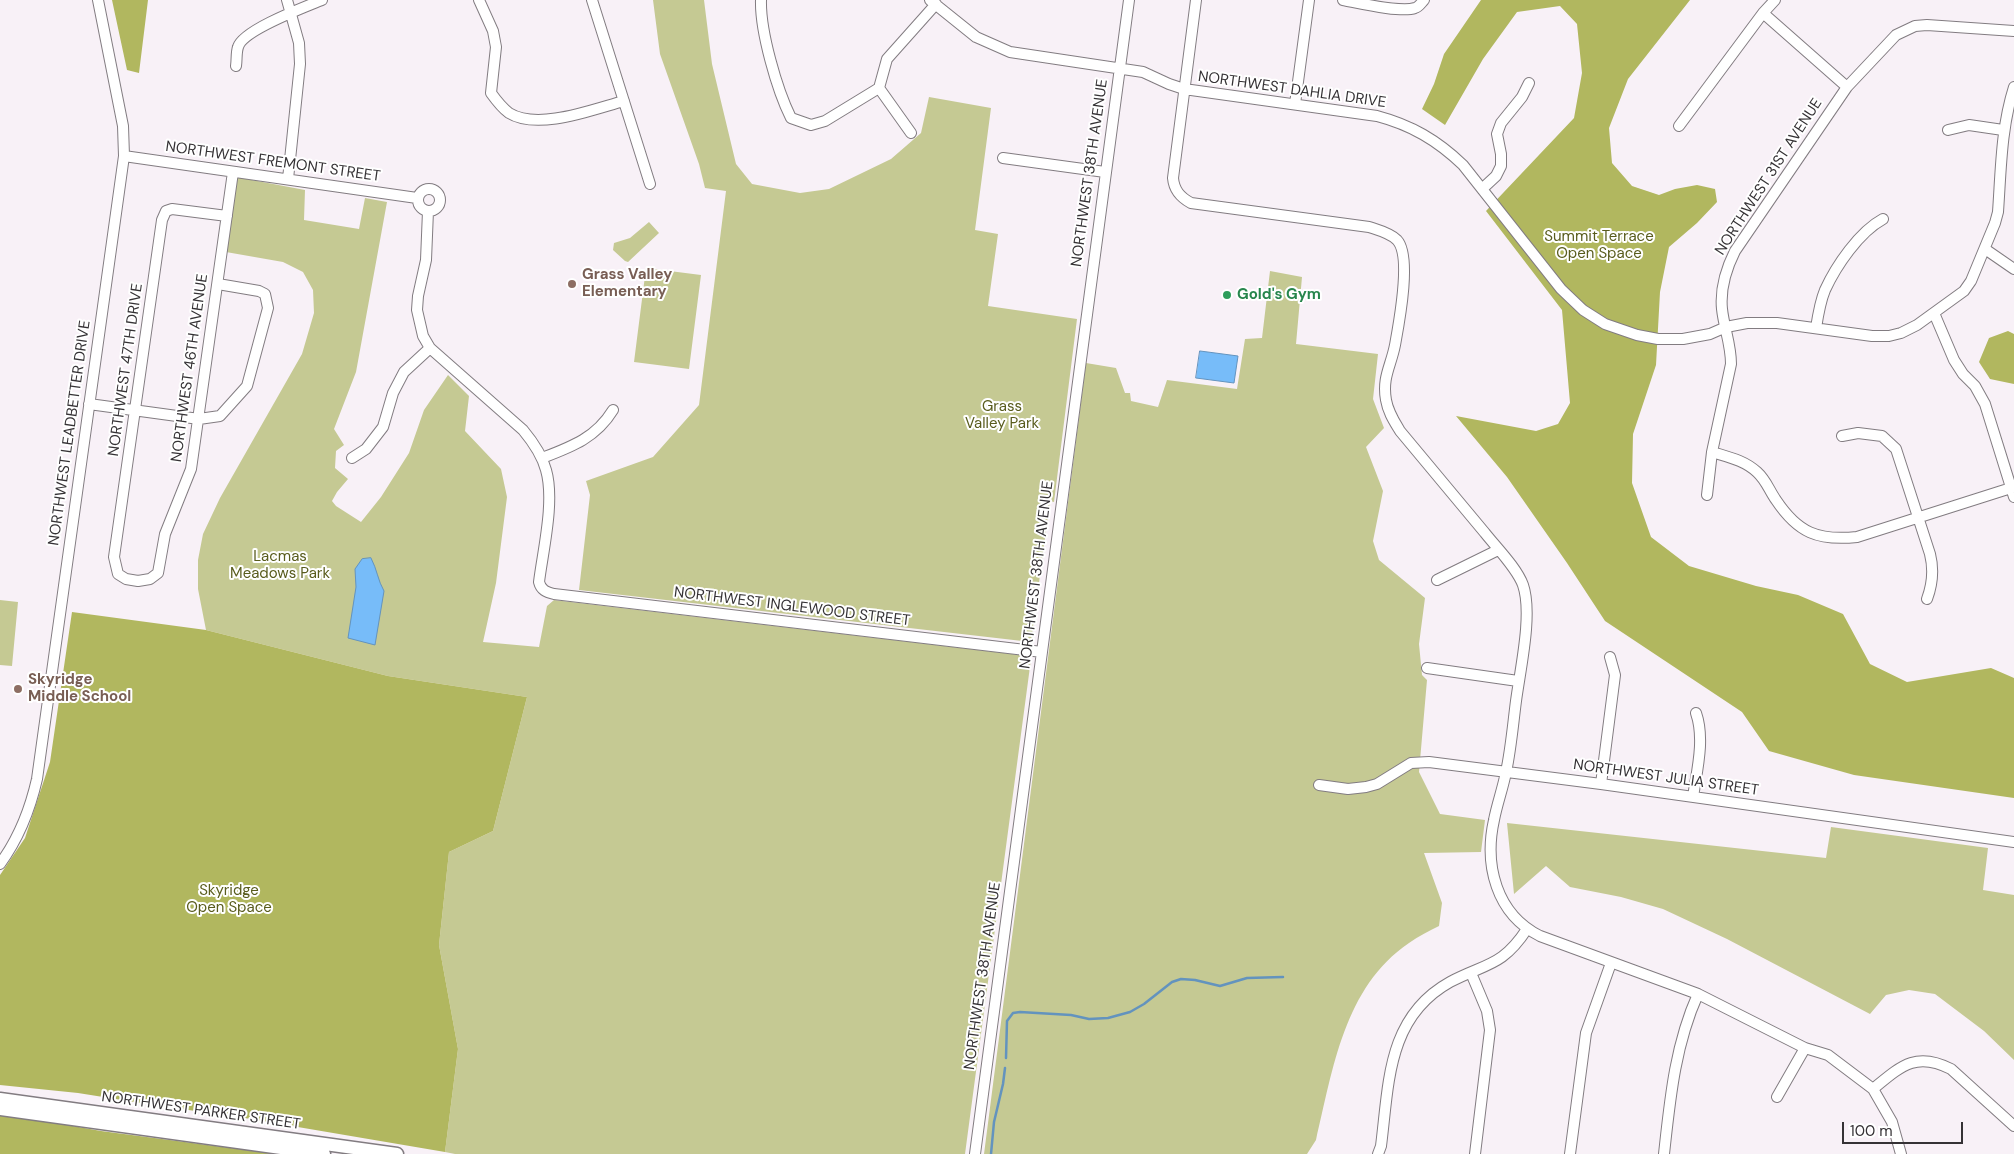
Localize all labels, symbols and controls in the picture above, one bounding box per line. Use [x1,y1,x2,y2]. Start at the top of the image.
street label: NORTHWEST DAHLIA DRIVE [1197,68,1387,112]
street label: NORTHWEST 38TH AVENUE [1068,78,1112,268]
street label: NORTHWEST 31ST AVENUE [1712,95,1826,259]
street label: NORTHWEST FREMONT STREET [164,138,382,186]
park label: Summit Terrace Open Space [1544,228,1654,263]
place label: Grass Valley Elementary [582,266,672,301]
street label: NORTHWEST 46TH AVENUE [168,273,212,463]
marker: Grass Valley Elementary [566,278,578,290]
street label: NORTHWEST 47TH DRIVE [105,282,147,458]
place label: Gold's Gym [1237,286,1321,304]
marker: Gold's Gym [1221,289,1233,301]
street label: NORTHWEST LEADBETTER DRIVE [45,319,95,547]
park label: Grass Valley Park [965,398,1039,433]
street label: NORTHWEST 38TH AVENUE [1017,480,1057,670]
park label: Lacmas Meadows Park [230,548,330,583]
street label: NORTHWEST INGLEWOOD STREET [673,584,911,630]
place label: Skyridge Middle School [28,671,131,706]
marker: Skyridge Middle School [12,683,24,695]
street label: NORTHWEST JULIA STREET [1572,756,1760,800]
street label: NORTHWEST 38TH AVENUE [961,881,1005,1071]
park label: Skyridge Open Space [186,882,272,917]
street label: NORTHWEST PARKER STREET [100,1088,302,1134]
scale bar [1844,1112,1965,1144]
text: 100 m [1850,1121,1893,1141]

